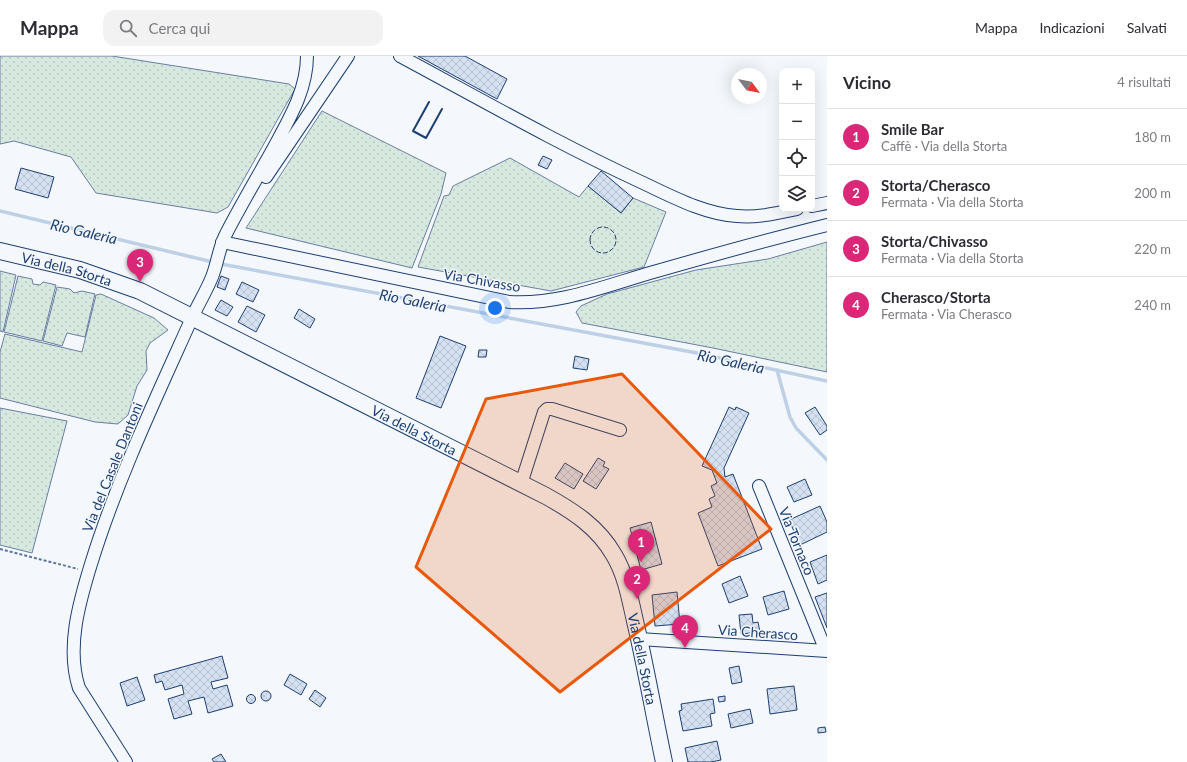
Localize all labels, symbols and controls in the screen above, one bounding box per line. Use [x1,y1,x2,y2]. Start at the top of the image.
search box [103,10,383,46]
text: Mappa [20,16,79,39]
icon: search [117,17,139,39]
text: Cerca qui [149,19,210,37]
text: Mappa [975,19,1017,36]
text: Indicazioni [1039,19,1105,36]
text: Salvati [1127,19,1167,36]
north arrow [731,68,767,104]
map controls [779,68,815,212]
button: + [779,68,815,104]
text: Vicino [843,72,891,93]
text: 4 risultati [1117,74,1171,90]
button: − [779,104,815,140]
text: Smile Bar [881,120,944,138]
text: 1 [852,129,860,145]
text: 180 m [1134,129,1171,145]
text: Caffè · Via della Storta [881,138,1007,154]
button: locate [779,140,815,176]
button: layers [779,176,815,212]
text: Storta/Cherasco [881,176,990,194]
text: 2 [852,185,860,201]
text: 200 m [1134,185,1171,201]
text: Fermata · Via della Storta [881,194,1024,210]
water label: Rio Galeria [49,215,119,247]
text: Storta/Chivasso [881,232,988,250]
text: 3 [852,241,860,257]
text: 220 m [1134,241,1171,257]
street label: Via della Storta [20,248,114,289]
pin: 3 [127,249,153,282]
text: Fermata · Via della Storta [881,250,1024,266]
street label: Via Chivasso [442,265,522,295]
water label: Rio Galeria [378,285,448,315]
text: Cherasco/Storta [881,288,991,306]
text: 4 [852,297,860,313]
text: 240 m [1134,297,1171,313]
your location [485,298,505,318]
text: Fermata · Via Cherasco [881,306,1012,322]
water label: Rio Galeria [696,345,766,377]
street label: Via del Casale Dantoni [78,400,146,534]
street label: Via della Storta [369,401,460,458]
street label: Via Tornaco [776,505,818,578]
pin: 1 [628,529,654,562]
pin: 2 [624,566,650,599]
street label: Via della Storta [625,611,661,706]
pin: 4 [672,615,698,648]
street label: Via Cherasco [717,621,799,643]

